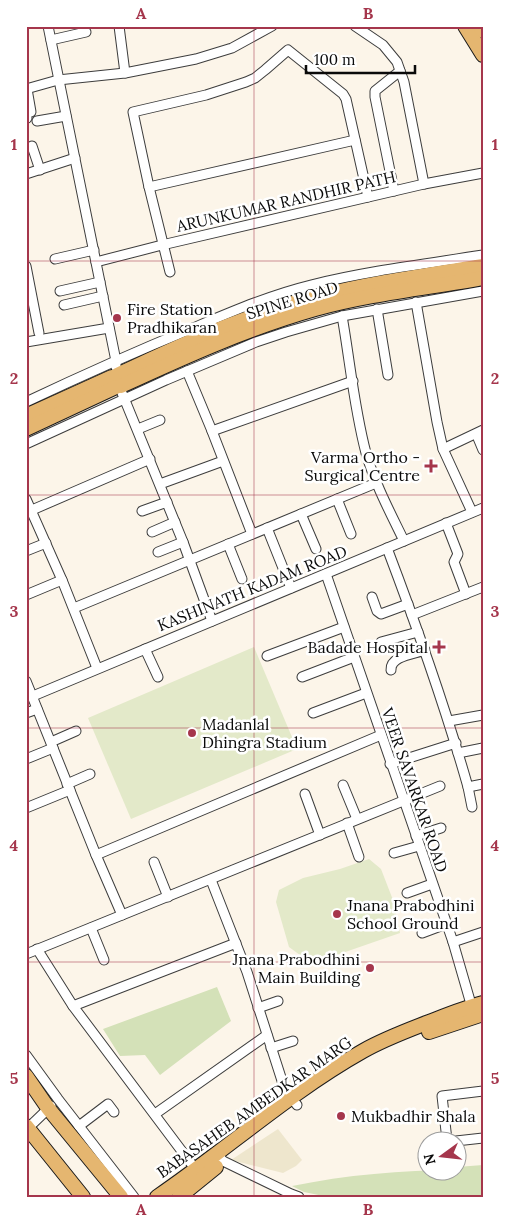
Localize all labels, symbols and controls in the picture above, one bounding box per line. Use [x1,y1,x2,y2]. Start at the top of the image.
text: A [136,3,147,23]
text: B [363,3,374,23]
scale bar [306,42,415,74]
text: 100 m [314,50,355,69]
text: 1 [11,134,17,154]
text: 1 [492,134,498,154]
street label: ARUNKUMAR RANDHIR PATH [173,166,398,236]
street label: SPINE ROAD [244,277,340,323]
place label: Fire Station Pradhikaran [127,299,217,337]
marker: Fire Station Pradhikaran [111,312,123,324]
text: 2 [10,368,18,388]
text: 2 [491,368,499,388]
place label: Varma Ortho - Surgical Centre [304,447,420,485]
marker: Varma Ortho - Surgical Centre [424,459,438,473]
street label: KASHINATH KADAM ROAD [154,541,350,635]
text: 3 [10,601,19,621]
text: 3 [491,601,500,621]
place label: Badade Hospital [308,637,428,657]
marker: Badade Hospital [432,640,446,654]
street label: VEER SAVARKAR ROAD [377,704,453,875]
place label: Madanlal Dhingra Stadium [202,714,327,752]
marker: Madanlal Dhingra Stadium [186,727,198,739]
text: 4 [10,835,19,855]
text: 4 [491,835,500,855]
place label: Jnana Prabodhini School Ground [346,895,474,933]
marker: Jnana Prabodhini School Ground [331,908,343,920]
place label: Jnana Prabodhini Main Building [232,949,361,987]
marker: Jnana Prabodhini Main Building [364,962,376,974]
street label: BABASAHEB AMBEDKAR MARG [153,1032,355,1182]
text: 5 [10,1068,19,1088]
text: 5 [491,1068,500,1088]
place label: Mukbadhir Shala [351,1106,476,1126]
marker: Mukbadhir Shala [335,1110,347,1122]
north arrow [416,1130,466,1180]
text: N [419,1152,440,1167]
text: A [136,1199,147,1219]
text: B [363,1199,374,1219]

